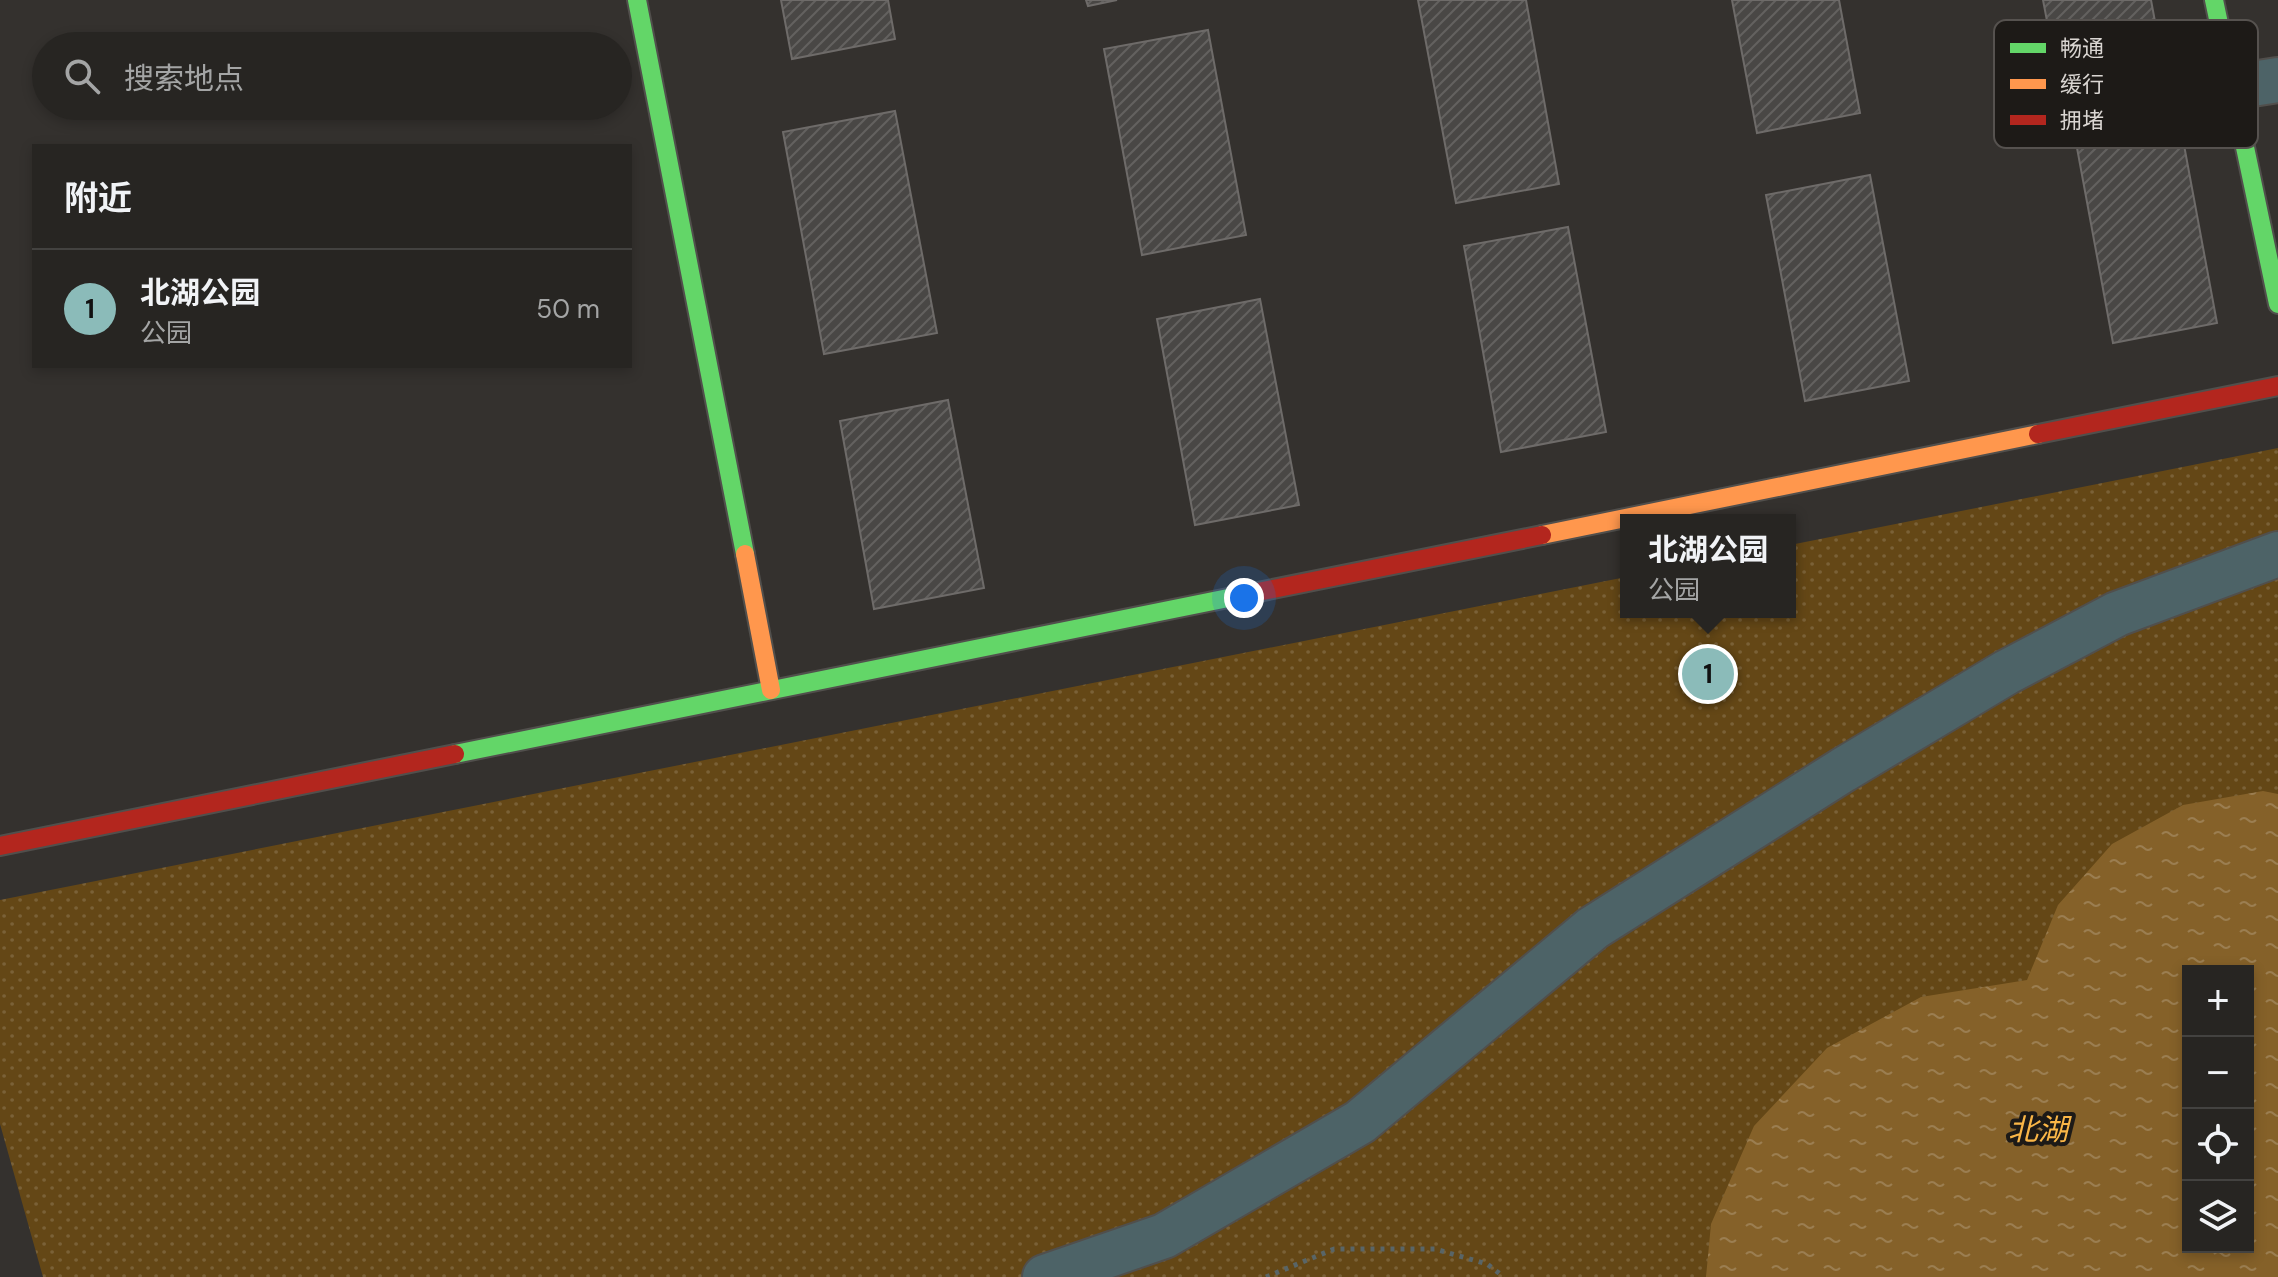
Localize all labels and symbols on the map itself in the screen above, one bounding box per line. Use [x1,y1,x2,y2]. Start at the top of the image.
legend [1994,20,2258,148]
text: 畅通 [2060,34,2104,63]
text: 缓行 [2060,70,2104,99]
text: 拥堵 [2060,106,2104,135]
your location [1224,578,1264,618]
pin: 1 [1682,644,1734,704]
water label: 北湖 [2008,1110,2072,1149]

